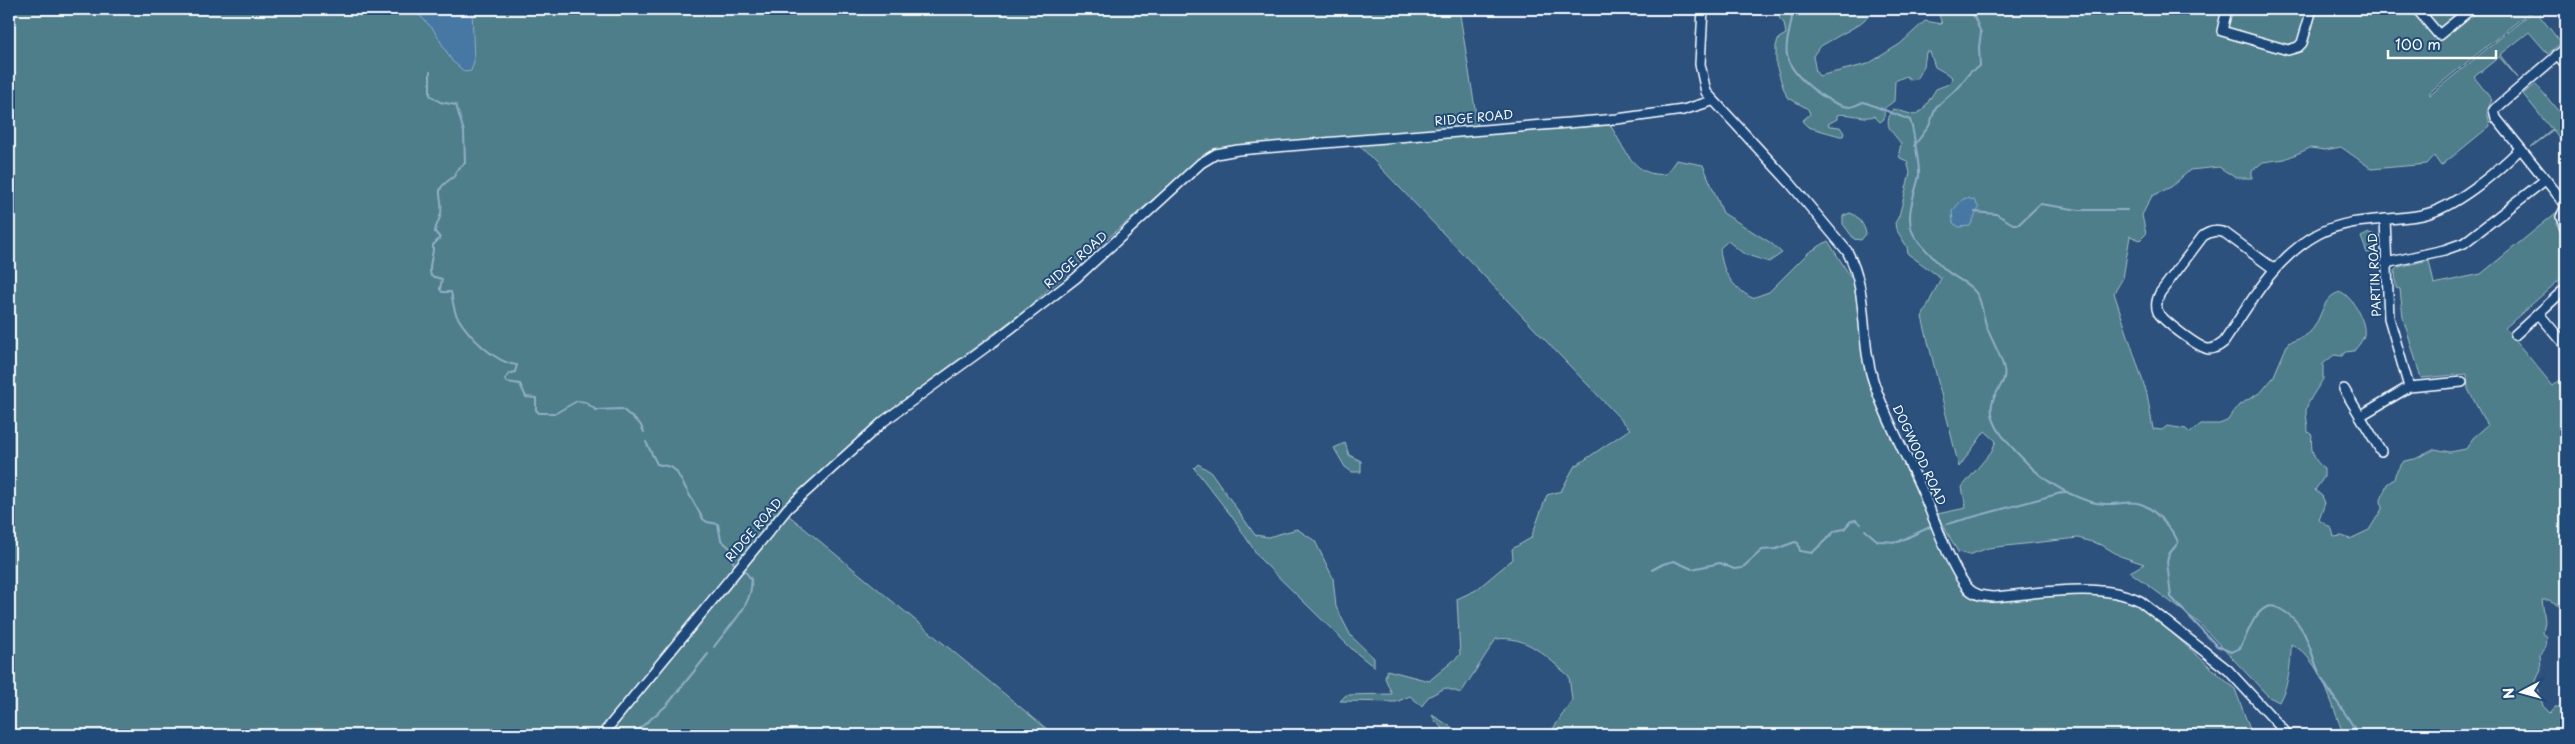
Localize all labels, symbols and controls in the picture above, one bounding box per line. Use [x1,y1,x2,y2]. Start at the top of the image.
scale bar [2388,28,2495,60]
text: 100 m [2395,32,2441,55]
street label: RIDGE ROAD [1434,105,1514,129]
street label: RIDGE ROAD [1040,227,1111,292]
street label: PARTIN ROAD [2363,233,2385,318]
street label: DOGWOOD ROAD [1889,401,1951,508]
street label: RIDGE ROAD [721,494,786,565]
north arrow [2498,666,2548,716]
text: N [2498,687,2520,700]

